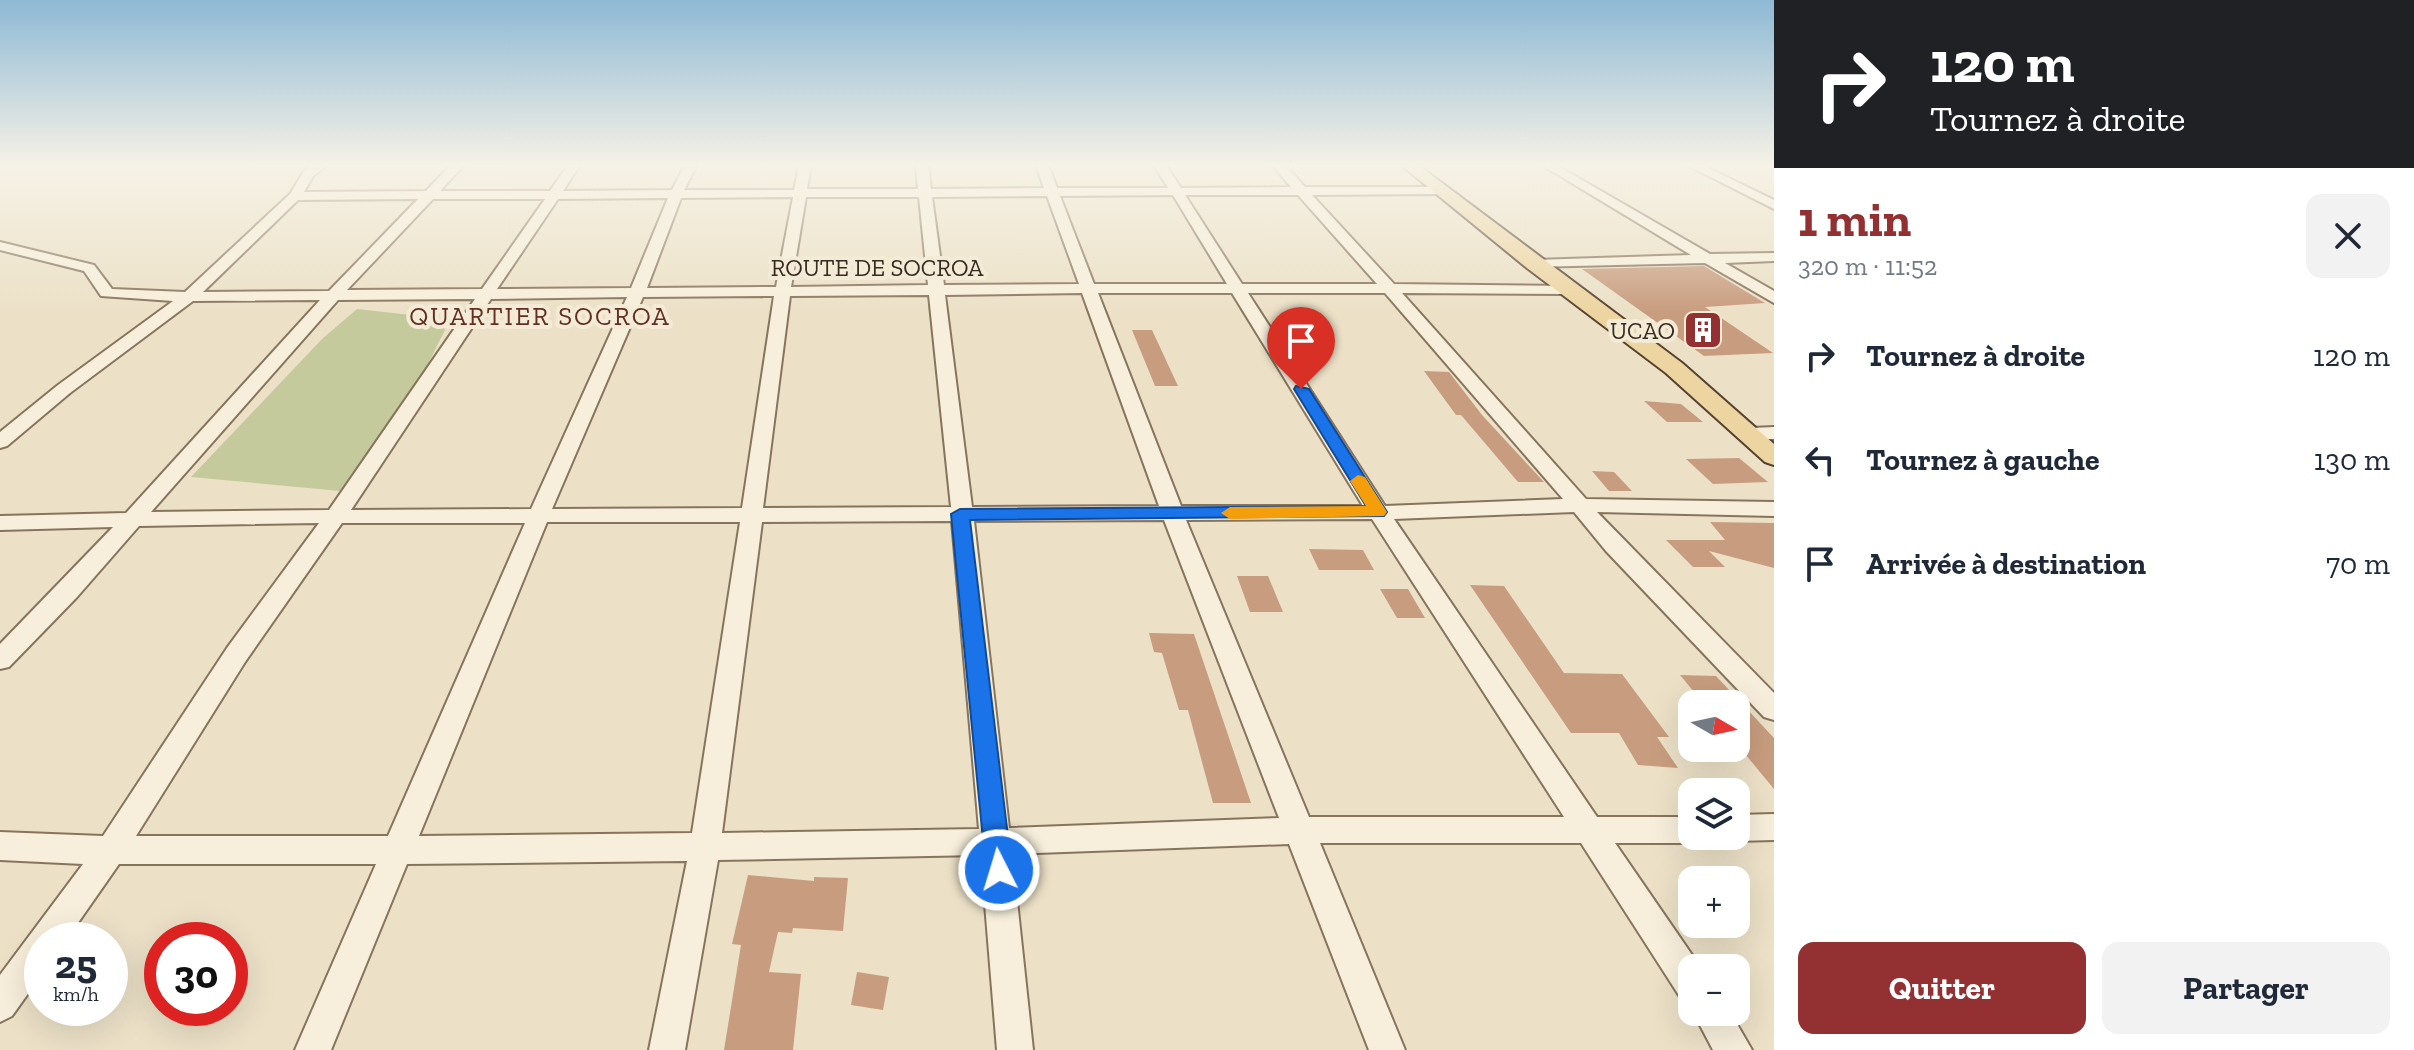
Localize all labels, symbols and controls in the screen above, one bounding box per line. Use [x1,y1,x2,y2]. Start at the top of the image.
text: 120 m [1930,29,2074,96]
icon: right [1798,32,1902,136]
text: Tournez à droite [1930,97,2186,140]
text: 1 min [1798,191,1911,248]
button: close [2306,194,2390,278]
text: 320 m · 11:52 [1798,250,1937,282]
street label: ROUTE DE SOCROA [771,253,984,282]
district label: QUARTIER SOCROA [409,300,671,332]
pin [1267,307,1335,389]
building icon: UCAO [1682,309,1724,351]
place label: UCAO [1610,316,1675,345]
icon: arrive [1279,319,1323,363]
icon: right [1798,334,1842,378]
text: Tournez à droite [1866,338,2085,374]
text: 120 m [2313,338,2390,374]
icon: left [1798,438,1842,482]
text: Tournez à gauche [1866,442,2100,478]
text: 130 m [2314,442,2390,478]
icon: arrive [1798,542,1842,586]
text: Arrivée à destination [1866,546,2146,582]
text: 70 m [2326,546,2390,582]
north arrow [1678,690,1750,762]
map controls [1678,690,1750,1026]
button: layers [1678,778,1750,850]
position arrow [957,828,1041,912]
button: + [1678,866,1750,938]
speed limit sign: 30 [144,922,248,1026]
text: 25 [55,940,97,988]
button: Quitter [1798,942,2086,1034]
button: Partager [2102,942,2390,1034]
button: − [1678,954,1750,1026]
text: km/h [53,982,99,1006]

